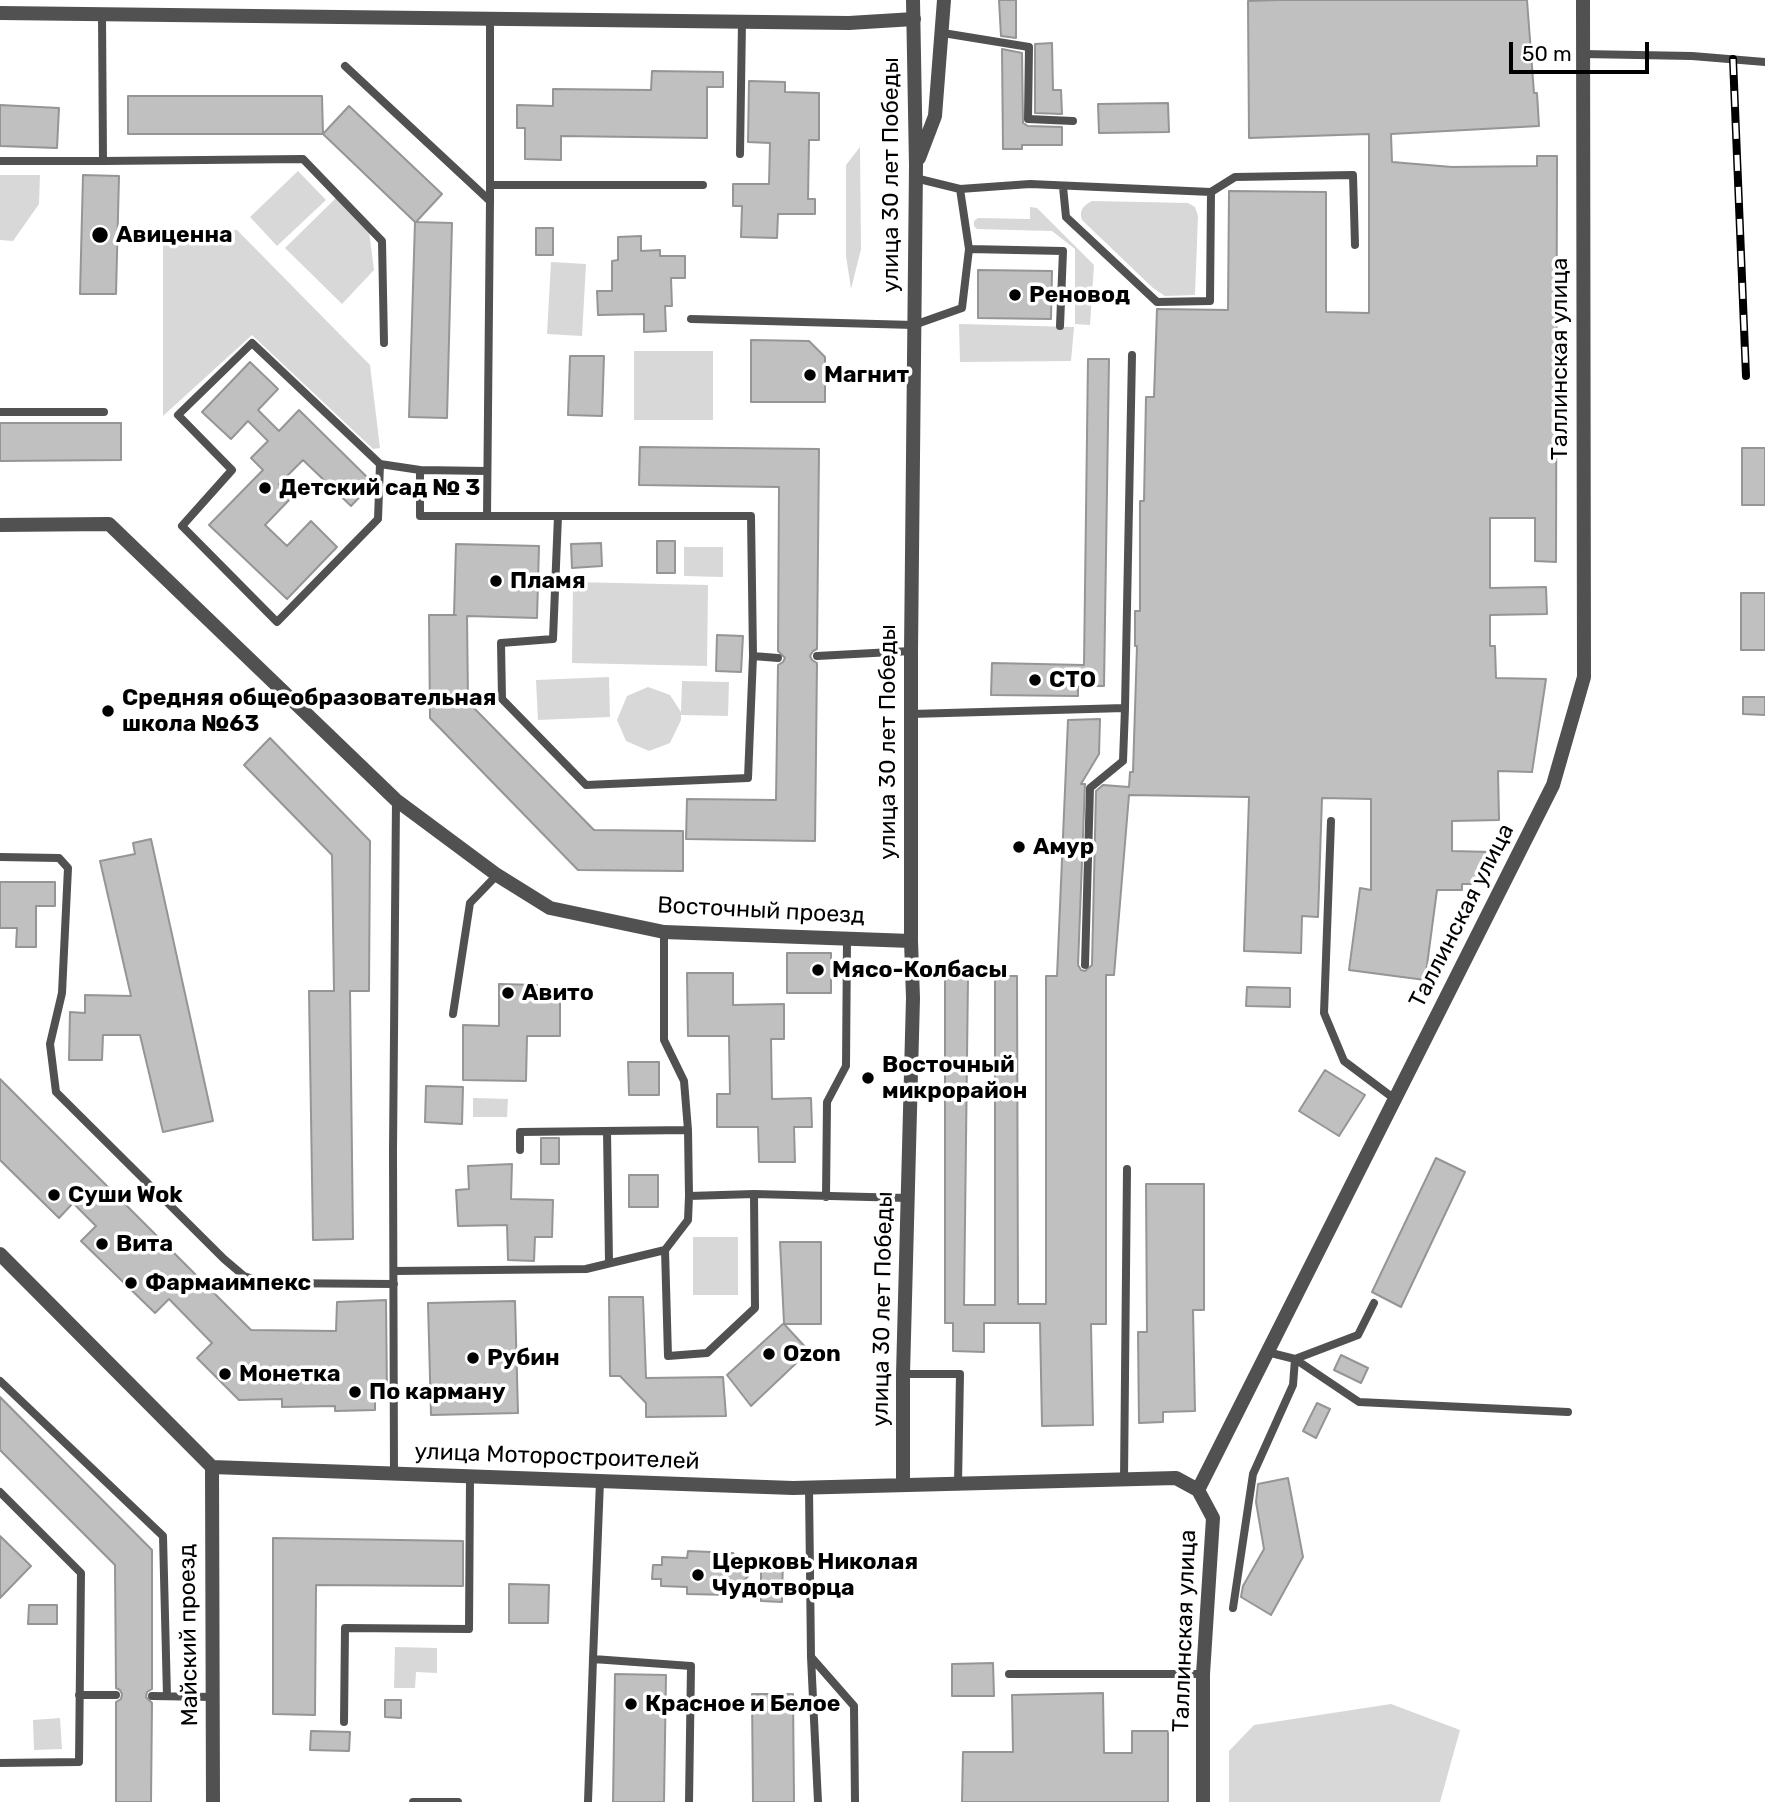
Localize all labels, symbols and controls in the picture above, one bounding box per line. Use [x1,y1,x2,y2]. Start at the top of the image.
scale bar [1513,28,1653,72]
text: 50 m [1522,41,1572,66]
street label: улица 30 лет Победы [877,57,905,293]
place label: Авиценна [116,221,233,249]
marker: Авиценна [90,225,110,245]
street label: Таллинская улица [1546,258,1574,460]
place label: Реновод [1029,281,1130,309]
marker: Реновод [1007,287,1023,303]
place label: Магнит [824,361,909,389]
marker: Магнит [802,367,818,383]
place label: Детский сад № 3 [279,474,480,502]
marker: Детский сад № 3 [257,480,273,496]
place label: Пламя [510,567,586,595]
marker: Пламя [488,573,504,589]
street label: улица 30 лет Победы [874,624,902,860]
place label: СТО [1049,666,1096,694]
marker: СТО [1027,672,1043,688]
place label: Средняя общеобразовательная школа №63 [122,684,496,738]
marker: Средняя общеобразовательная школа №63 [100,703,116,719]
street label: Таллинская улица [1404,819,1520,1013]
place label: Амур [1033,833,1094,861]
marker: Амур [1011,839,1027,855]
street label: Восточный проезд [657,892,865,930]
place label: Мясо-Колбасы [832,956,1007,984]
marker: Мясо-Колбасы [810,962,826,978]
place label: Авито [522,979,594,1007]
marker: Авито [500,985,516,1001]
place label: Восточный микрорайон [882,1051,1027,1105]
marker: Восточный микрорайон [860,1070,876,1086]
place label: Суши Wok [68,1181,183,1209]
marker: Суши Wok [46,1187,62,1203]
street label: улица 30 лет Победы [867,1191,899,1427]
place label: Вита [116,1230,173,1258]
marker: Вита [94,1236,110,1252]
place label: Фармаимпекс [145,1269,311,1297]
marker: Фармаимпекс [123,1275,139,1291]
place label: Ozon [783,1340,841,1368]
place label: Рубин [487,1344,560,1372]
marker: Ozon [761,1346,777,1362]
marker: Рубин [465,1350,481,1366]
place label: Монетка [239,1360,341,1388]
marker: Монетка [217,1366,233,1382]
place label: По карману [369,1378,506,1406]
marker: По карману [347,1384,363,1400]
street label: улица Моторостроителей [414,1438,700,1476]
street label: Таллинская улица [1168,1529,1202,1733]
street label: Майский проезд [174,1543,204,1727]
place label: Церковь Николая Чудотворца [712,1548,918,1602]
marker: Церковь Николая Чудотворца [690,1567,706,1583]
place label: Красное и Белое [645,1690,840,1718]
marker: Красное и Белое [623,1696,639,1712]

